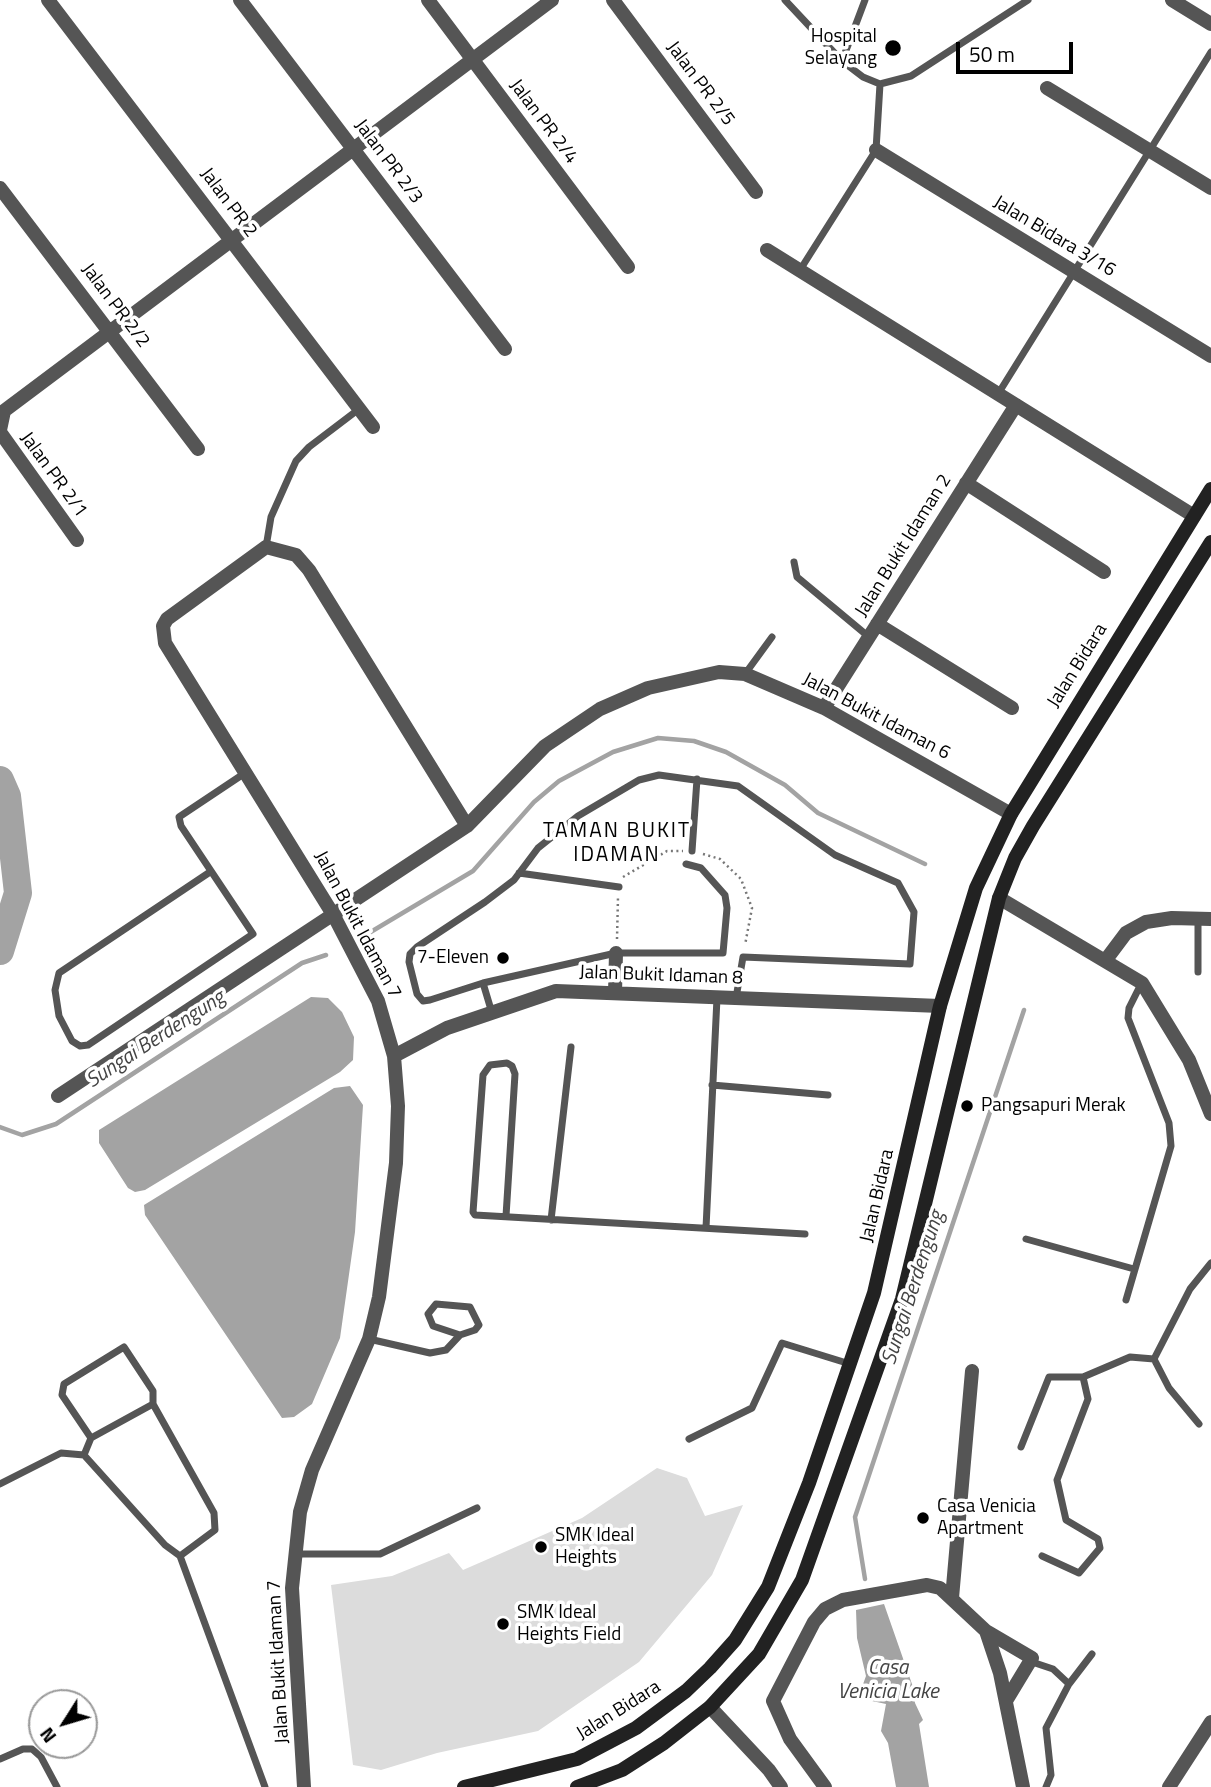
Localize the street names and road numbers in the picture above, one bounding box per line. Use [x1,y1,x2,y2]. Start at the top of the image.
street label: Jalan PR 2/5 [661,37,739,131]
street label: Jalan PR 2/4 [504,75,582,169]
street label: Jalan PR 2/3 [349,115,427,209]
street label: Jalan PR 2 [194,164,262,242]
street label: Jalan Bidara 3/16 [989,191,1119,283]
street label: Jalan PR 2/2 [76,259,154,353]
street label: Jalan PR 2/1 [15,428,91,522]
street label: Jalan Bukit Idaman 2 [851,471,957,621]
street label: Jalan Bidara [1043,620,1113,712]
street label: Jalan Bukit Idaman 6 [798,668,954,766]
street label: Jalan Bukit Idaman 7 [308,847,406,1003]
street label: Jalan Bukit Idaman 8 [579,962,743,990]
street label: Jalan Bidara [856,1147,900,1245]
street label: Jalan Bukit Idaman 7 [263,1580,295,1744]
street label: Jalan Bidara [573,1676,665,1746]

